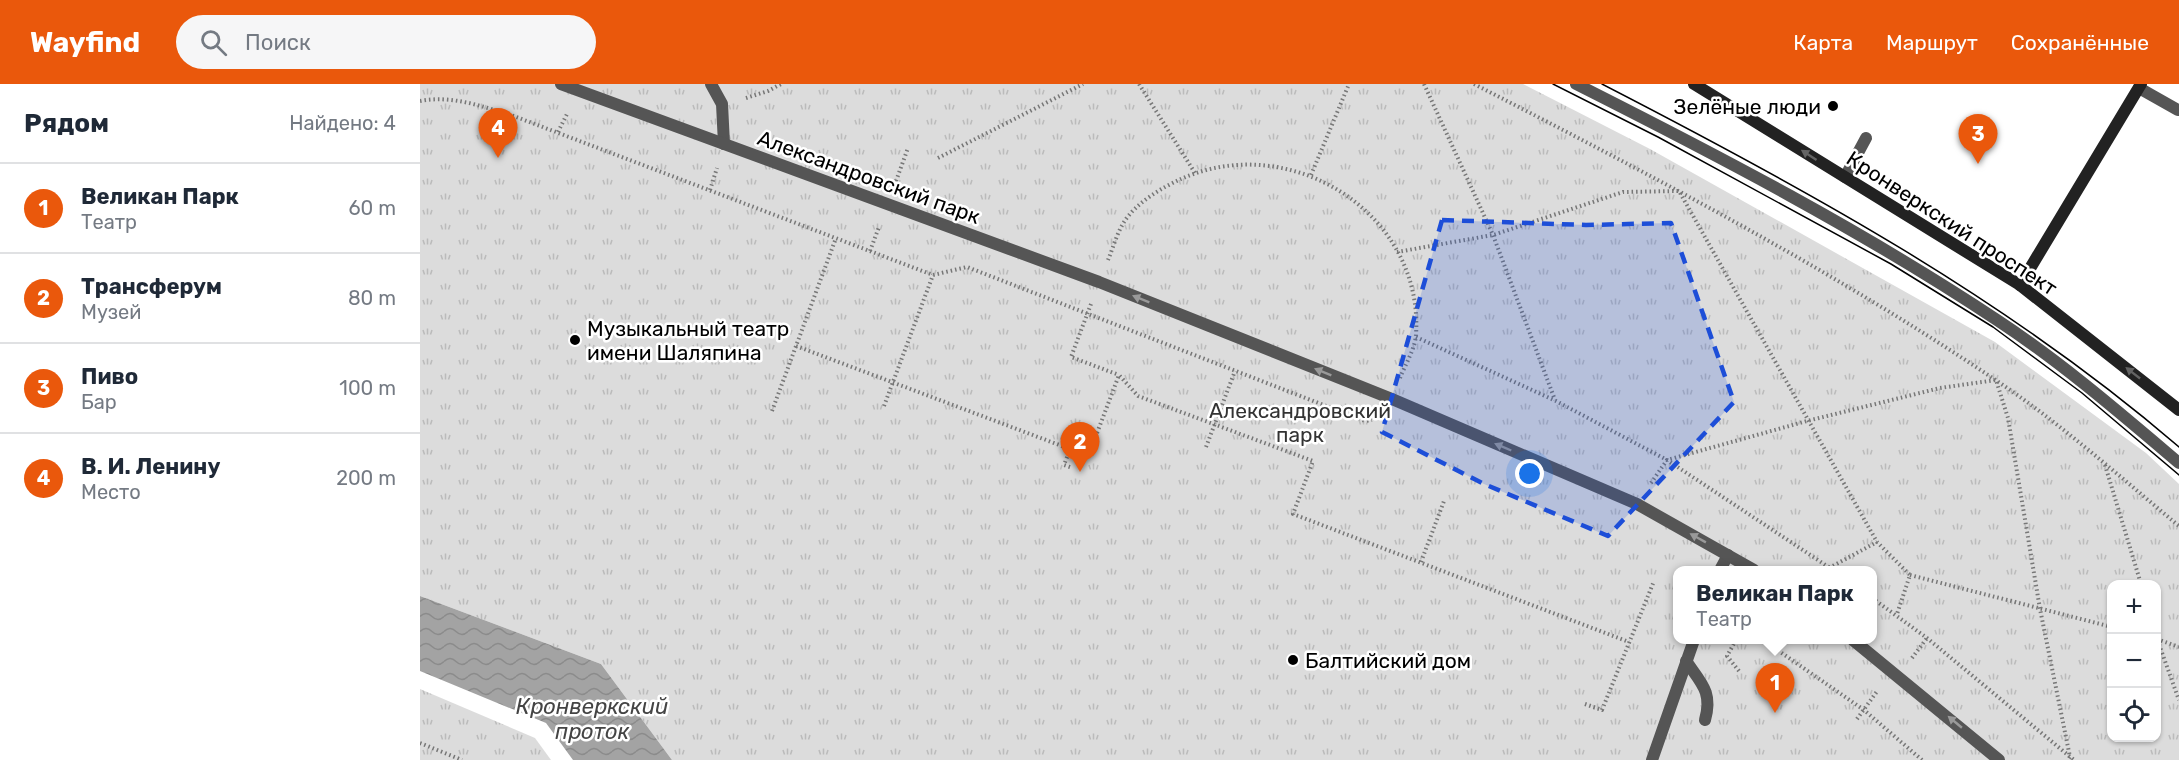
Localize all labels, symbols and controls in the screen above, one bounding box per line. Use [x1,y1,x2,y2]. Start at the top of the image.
search box [176,15,596,69]
text: Wayfind [30,26,140,59]
icon: search [197,26,230,59]
text: Поиск [245,29,311,56]
text: Карта [1793,30,1853,55]
text: Маршрут [1886,30,1978,55]
text: Сохранённые [2011,30,2149,55]
place label: Зелёные люди [1674,94,1821,119]
marker: Зелёные люди [1826,99,1840,113]
text: Рядом [24,108,109,139]
pin: 4 [478,109,518,158]
text: Найдено: 4 [289,111,396,135]
pin: 3 [1958,115,1998,164]
street label: Александровский парк [754,125,984,229]
street label: Кронверкский проспект [1842,146,2062,301]
one-way arrow [1802,149,1818,161]
text: Великан Парк [81,183,239,210]
text: 1 [39,196,48,220]
text: 60 m [349,196,396,220]
text: Театр [81,210,137,234]
text: Трансферум [81,273,222,300]
text: 2 [37,286,50,310]
text: 80 m [348,286,396,310]
one-way arrow [1132,294,1150,304]
text: Музей [81,300,141,324]
place label: Музыкальный театр имени Шаляпина [587,316,789,365]
marker: Музыкальный театр имени Шаляпина [568,333,582,347]
text: Пиво [81,363,138,390]
one-way arrow [1313,366,1331,376]
one-way arrow [2126,368,2141,380]
text: 3 [37,376,50,400]
text: 100 m [339,376,396,400]
text: Бар [81,390,117,414]
park label: Александровский парк [1209,398,1391,447]
pin: 2 [1060,422,1100,472]
one-way arrow [1494,442,1511,451]
text: В. И. Ленину [81,453,220,480]
your location [1515,459,1544,488]
text: 4 [37,466,50,490]
text: 200 m [336,466,396,490]
text: Место [81,480,141,504]
one-way arrow [1689,533,1706,543]
popup [1673,566,1877,644]
text: Великан Парк [1696,580,1854,607]
map controls [2107,580,2161,742]
button: + [2107,580,2161,634]
text: Театр [1696,607,1752,631]
button: − [2107,634,2161,688]
place label: Балтийский дом [1305,648,1471,673]
marker: Балтийский дом [1286,653,1300,667]
pin: 1 [1756,664,1794,713]
button: locate [2107,688,2161,742]
water label: Кронверкский проток [516,693,668,745]
one-way arrow [1947,716,1963,729]

